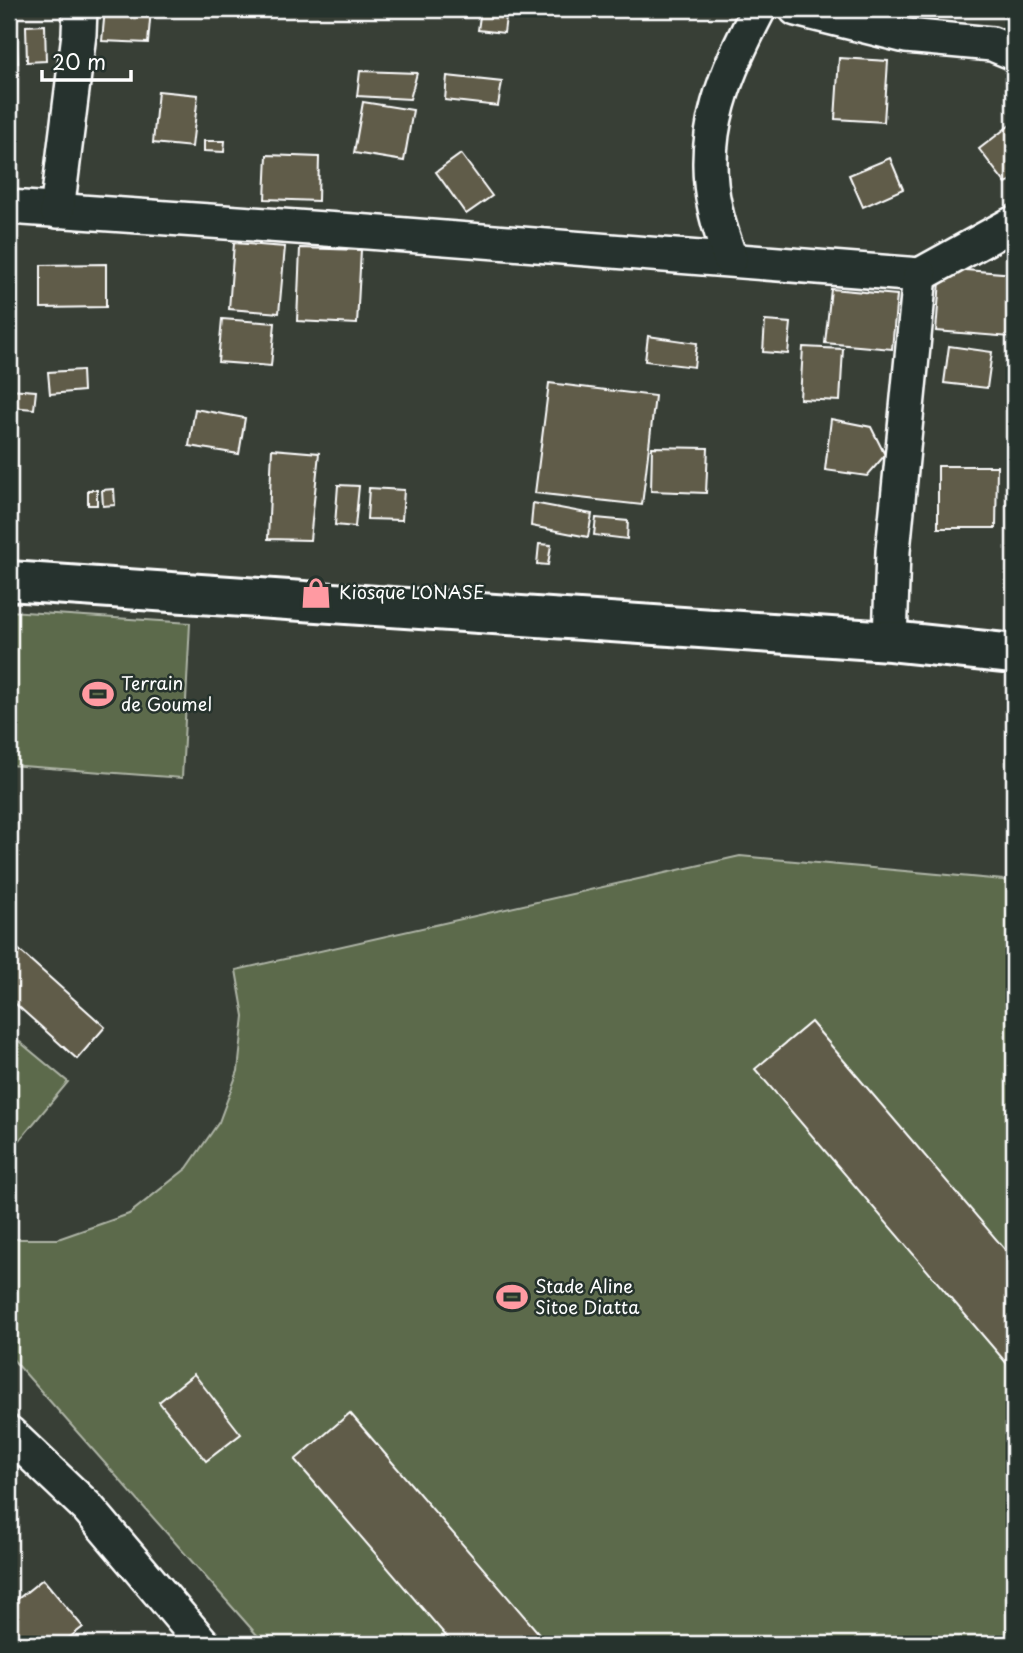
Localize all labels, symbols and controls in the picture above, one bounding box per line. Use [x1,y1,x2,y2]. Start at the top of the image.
scale bar [42,38,131,82]
text: 20 m [52,45,106,77]
shop icon: Kiosque LONASE [299,576,333,610]
place label: Kiosque LONASE [339,578,485,605]
place label: Terrain de Goumel [121,669,212,717]
sports icon: Terrain de Goumel [81,677,115,711]
place label: Stade Aline Sitoe Diatta [535,1272,640,1320]
sports icon: Stade Aline Sitoe Diatta [495,1280,529,1314]

